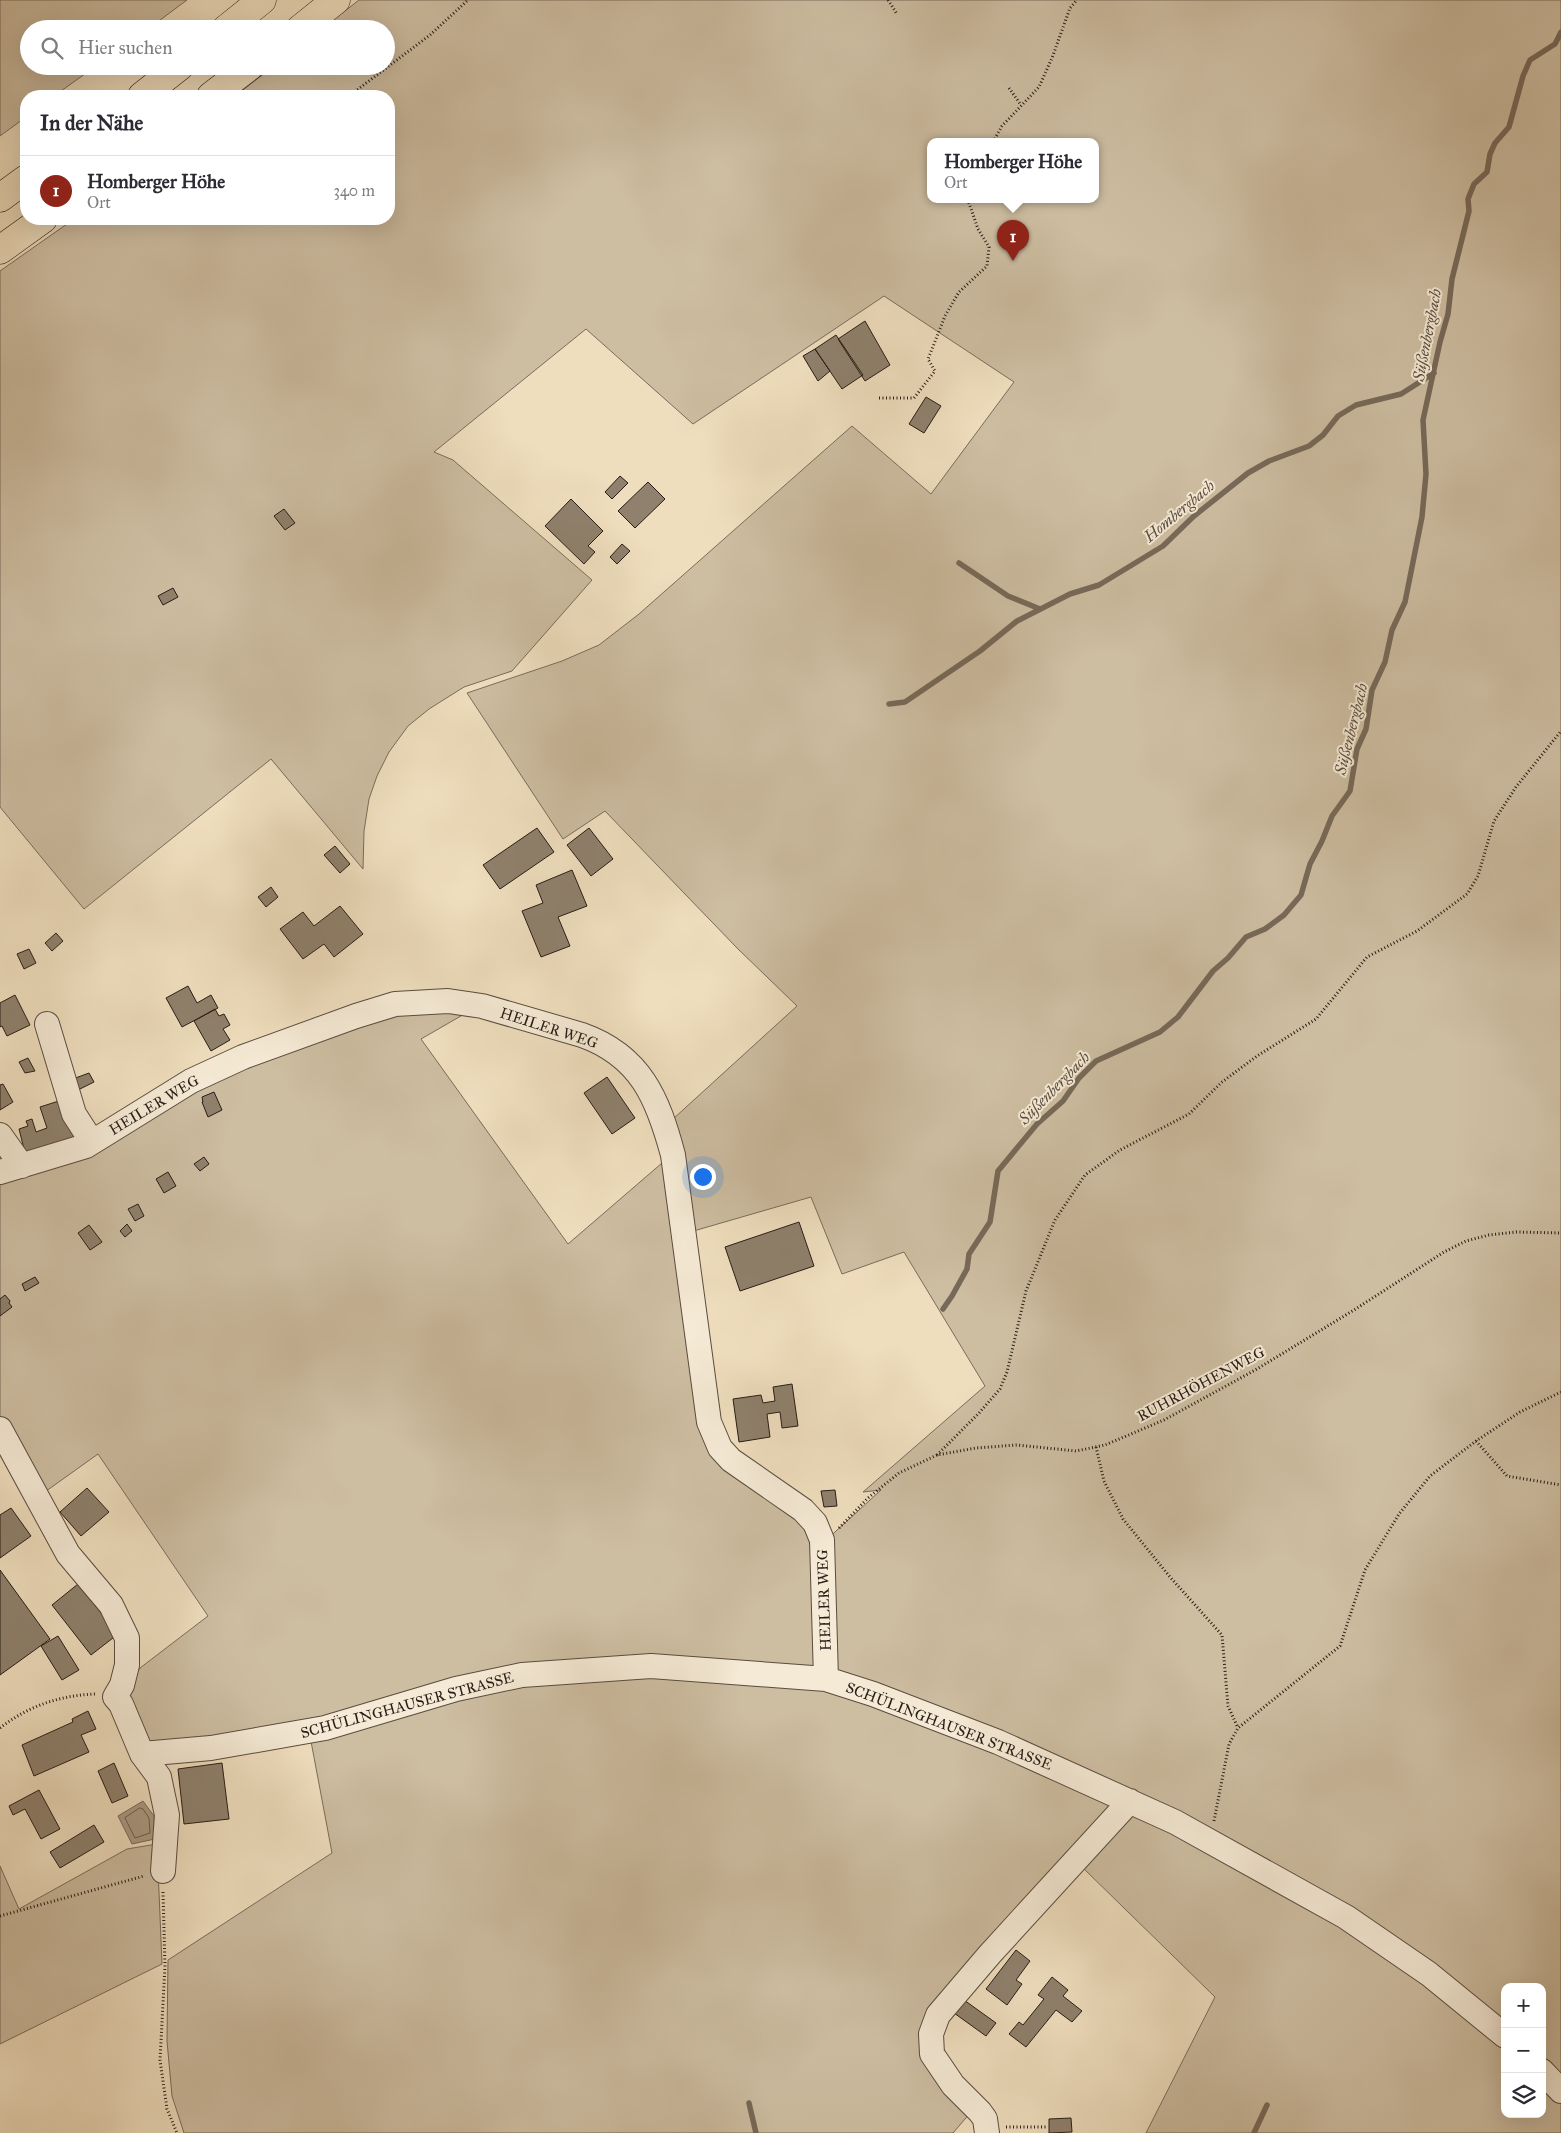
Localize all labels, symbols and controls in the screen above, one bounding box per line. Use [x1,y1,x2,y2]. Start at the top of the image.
search box [20,20,395,75]
icon: search [38,34,66,62]
text: Hier suchen [78,36,172,59]
text: In der Nähe [40,110,143,136]
popup [927,138,1099,203]
text: Homberger Höhe [944,150,1082,173]
text: Homberger Höhe [87,170,225,193]
text: Ort [944,173,968,192]
text: 1 [53,181,59,200]
text: 340 m [333,181,375,200]
text: Ort [87,193,111,212]
pin: 1 [997,220,1029,261]
water label: Süßenbergbach [1409,287,1445,384]
water label: Hombergbach [1139,476,1218,547]
water label: Süßenbergbach [1330,681,1372,778]
street label: HEILER WEG [498,1004,600,1052]
water label: Süßenbergbach [1014,1048,1094,1129]
street label: HEILER WEG [106,1071,202,1139]
your location [690,1164,716,1190]
street label: RUHRHÖHENWEG [1134,1342,1268,1425]
street label: HEILER WEG [813,1549,835,1651]
street label: SCHÜLINGHAUSER STRASSE [298,1667,516,1742]
street label: SCHÜLINGHAUSER STRASSE [843,1677,1055,1774]
map controls [1501,1983,1546,2118]
button: + [1501,1983,1546,2028]
button: − [1501,2028,1546,2073]
button: layers [1501,2073,1546,2118]

